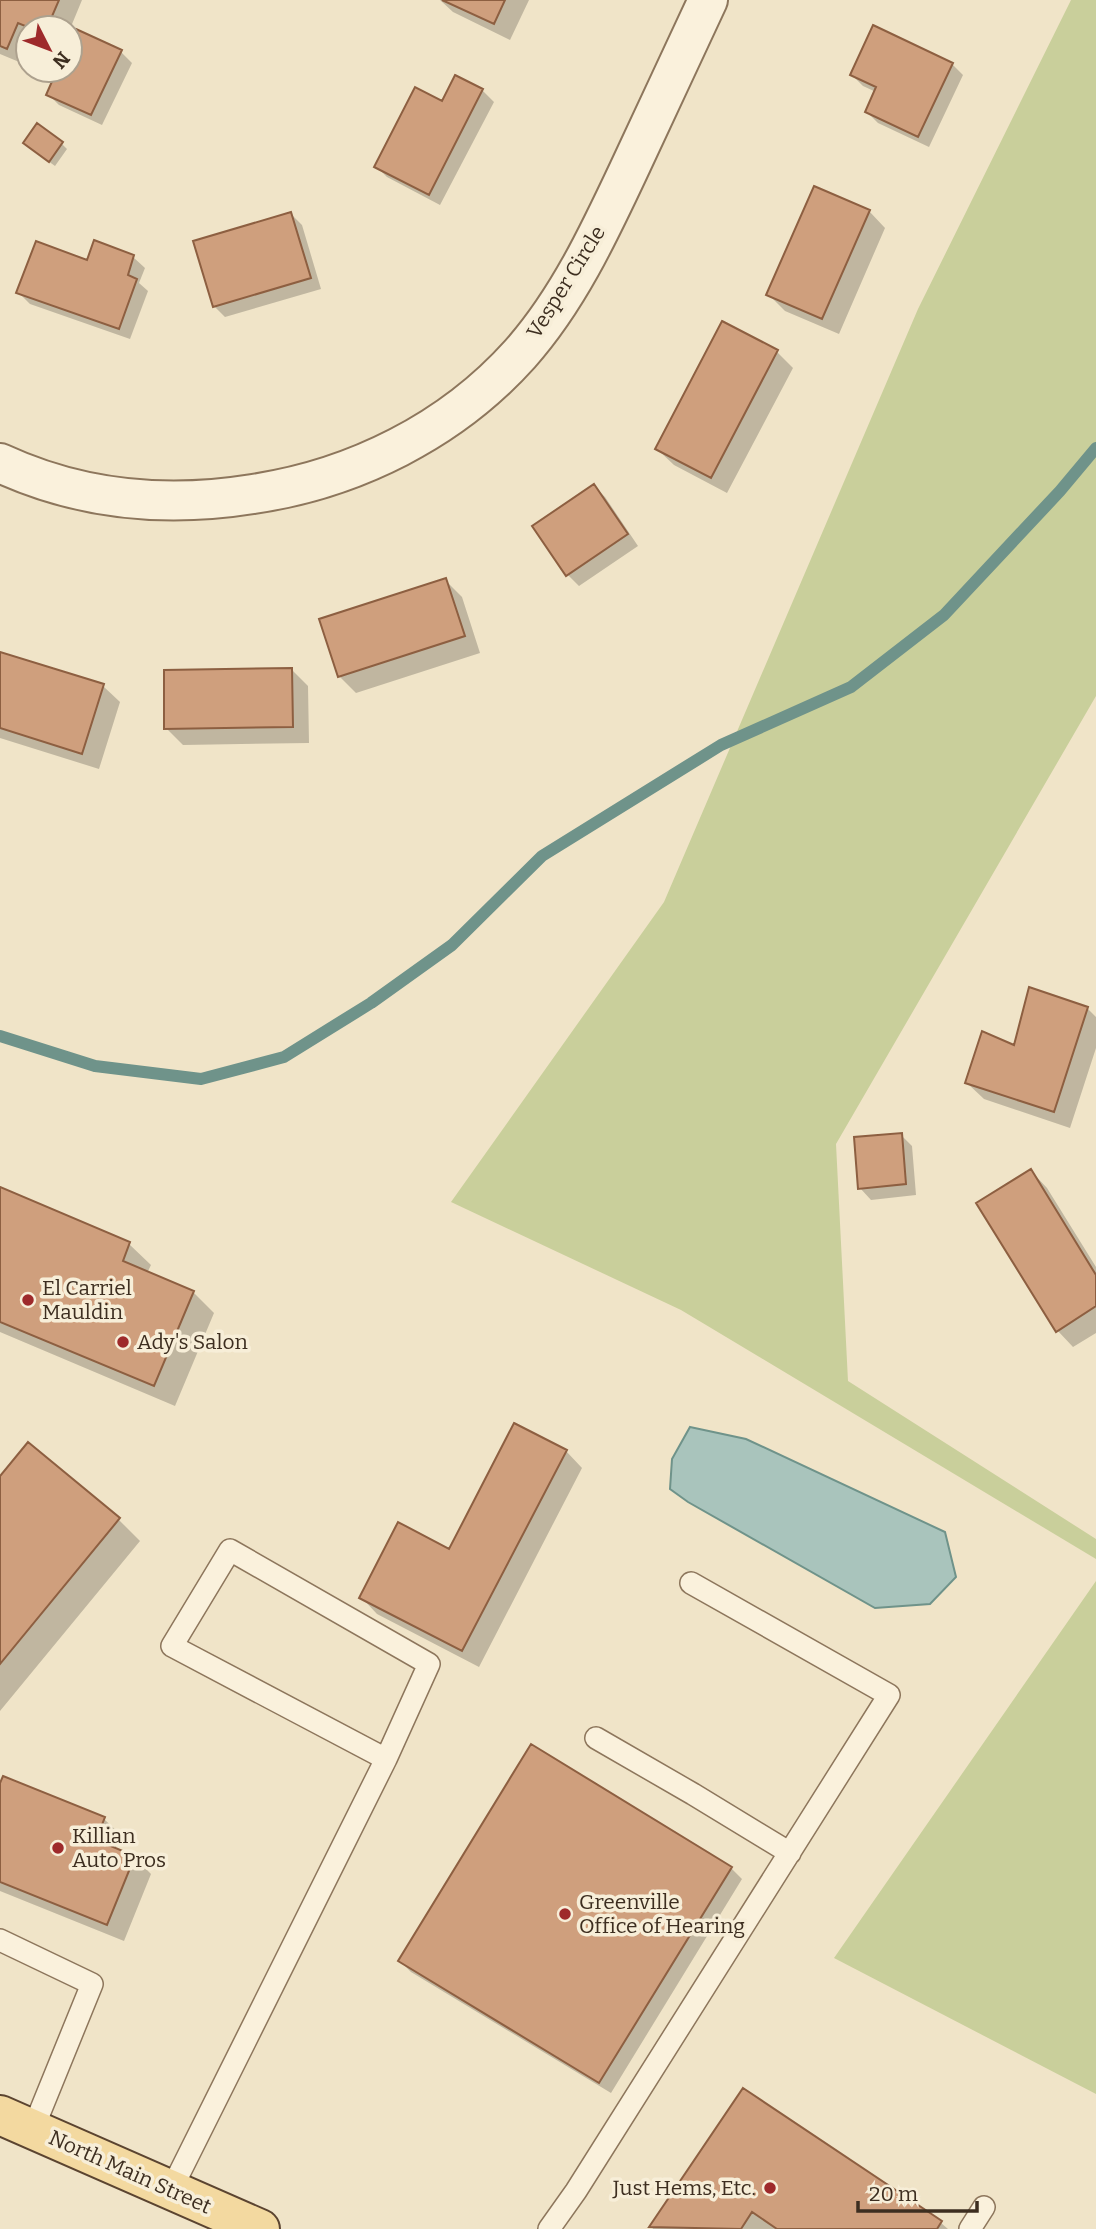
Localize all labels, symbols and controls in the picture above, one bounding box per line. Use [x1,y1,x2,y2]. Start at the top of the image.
north arrow [14,14,84,84]
text: N [48,47,75,73]
street label: Vesper Circle [521,221,611,343]
place label: El Carriel Mauldin [42,1275,132,1325]
marker: El Carriel Mauldin [20,1292,36,1308]
place label: Ady's Salon [137,1329,248,1355]
marker: Ady's Salon [115,1334,131,1350]
place label: Killian Auto Pros [72,1823,166,1873]
marker: Killian Auto Pros [50,1840,66,1856]
place label: Greenville Office of Hearing [579,1889,745,1939]
marker: Greenville Office of Hearing [557,1906,573,1922]
street label: North Main Street [45,2124,216,2220]
scale bar [858,2170,977,2214]
place label: Just Hems, Etc. [612,2175,756,2201]
marker: Just Hems, Etc. [762,2180,778,2196]
text: 20 m [869,2181,918,2207]

